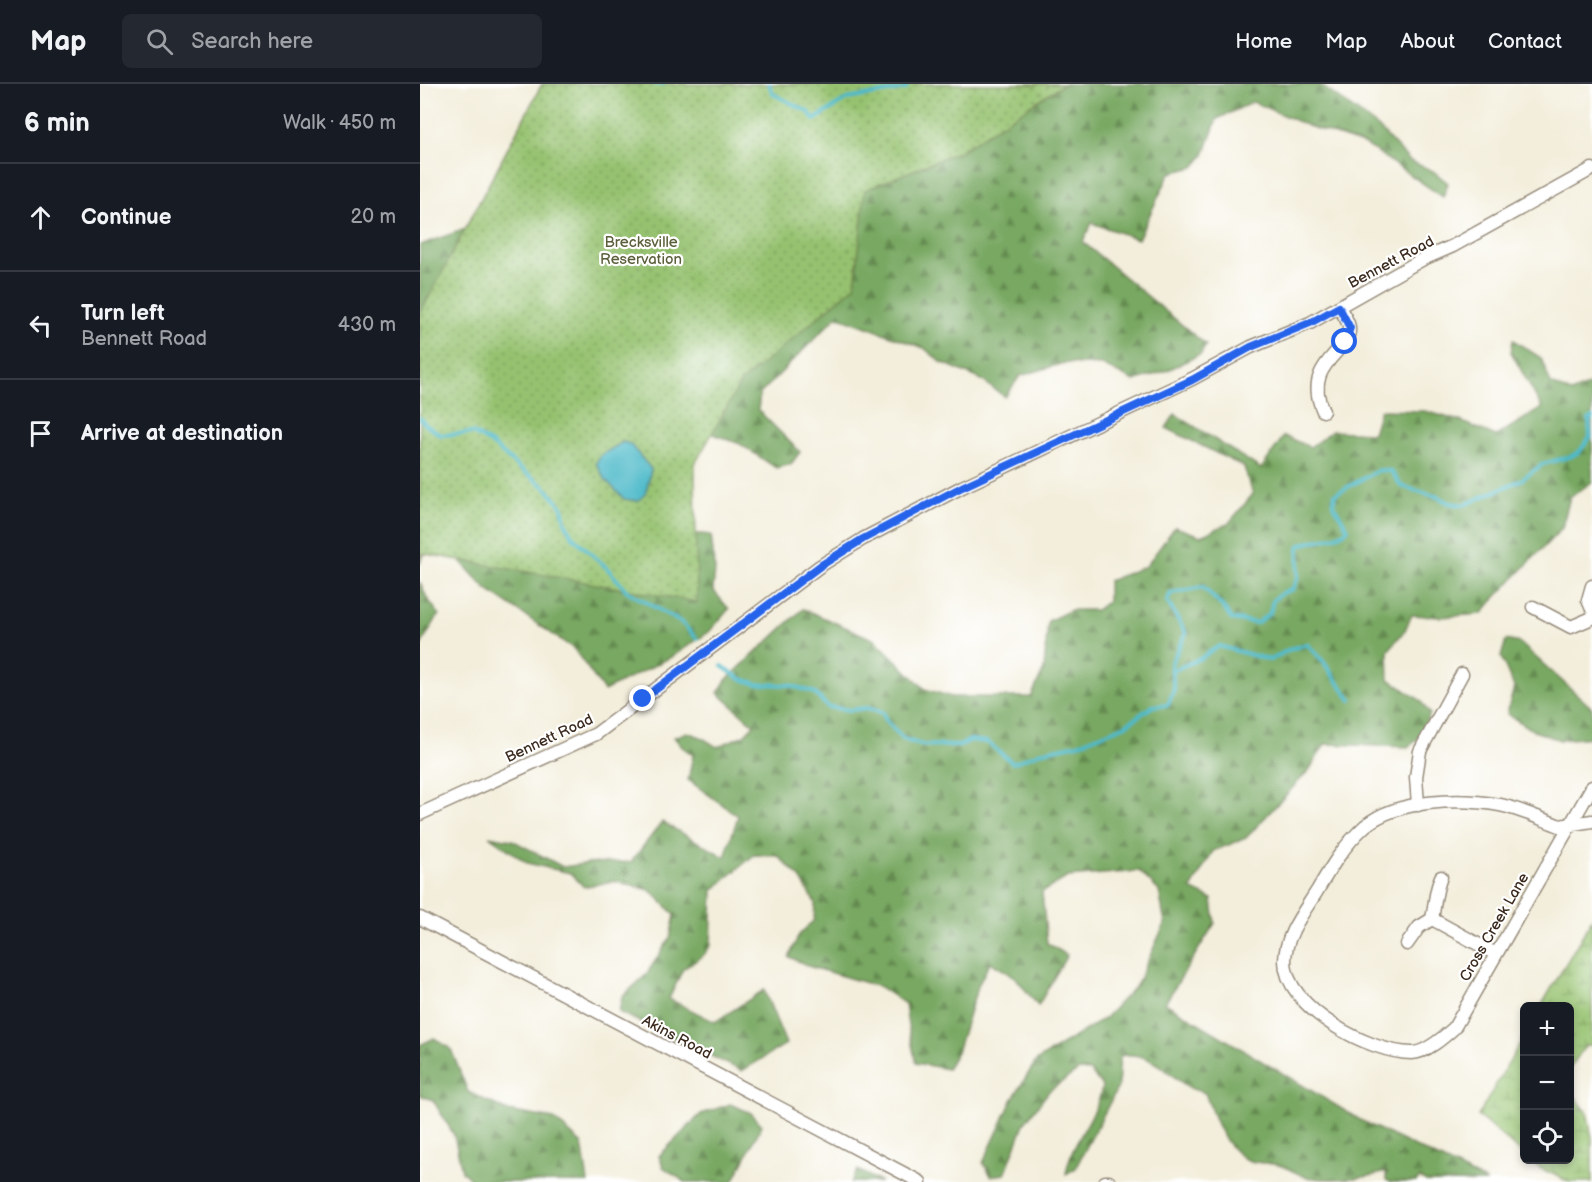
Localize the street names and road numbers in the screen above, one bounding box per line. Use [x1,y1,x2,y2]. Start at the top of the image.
street label: Bennett Road [1345,232,1437,293]
street label: Bennett Road [502,710,596,767]
street label: Cross Creek Lane [1456,870,1533,985]
street label: Akins Road [639,1011,715,1064]

